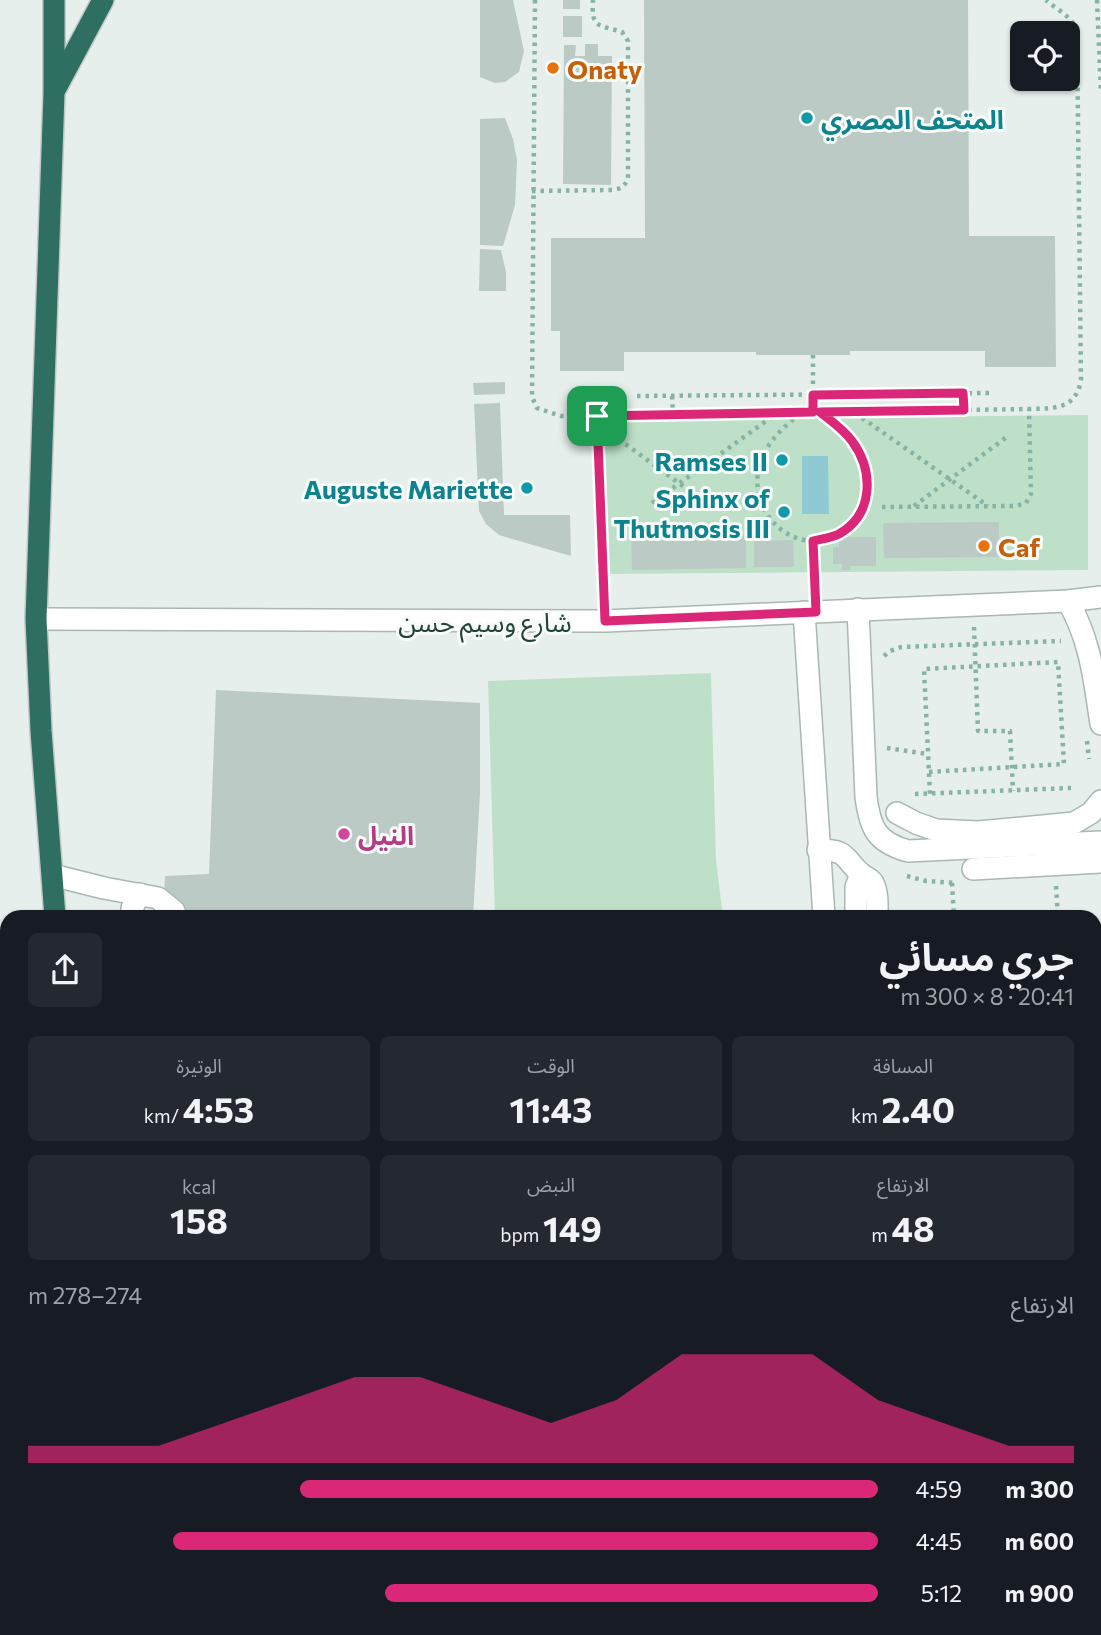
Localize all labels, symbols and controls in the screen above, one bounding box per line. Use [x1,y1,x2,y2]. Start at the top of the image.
map controls [1010,21,1080,91]
button: locate [1010,21,1080,91]
place label: Onaty [567,53,642,84]
marker: Onaty [545,60,561,76]
place label: المتحف المصري [821,103,1004,141]
marker: المتحف المصري [799,110,815,126]
pin [567,386,627,446]
icon: arrive [578,397,616,435]
place label: Ramses II [655,445,768,476]
marker: Ramses II [774,452,790,468]
place label: Auguste Mariette [304,473,513,504]
marker: Auguste Mariette [519,480,535,496]
place label: Sphinx of Thutmosis III [613,482,770,543]
marker: Sphinx of Thutmosis III [776,504,792,520]
place label: Caf [998,531,1040,562]
marker: Caf [976,538,992,554]
street label: شارع وسيم حسن [398,606,572,643]
place label: النيل [358,819,414,851]
marker: النيل [336,826,352,842]
text: جري مسائي [879,932,1074,979]
button: share [28,933,102,1007]
text: 20:41 · 8 × 300 m [900,982,1074,1010]
text: الوتيرة [176,1054,222,1077]
text: الوقت [527,1054,575,1077]
text: المسافة [873,1054,933,1077]
text: 4:53 [183,1087,254,1130]
text: 11:43 [510,1087,592,1130]
text: 2.40 [881,1087,955,1130]
text: /km [144,1104,183,1127]
text: km [851,1104,881,1127]
text: النبض [527,1173,575,1196]
text: الارتفاع [877,1173,929,1196]
text: kcal [182,1175,216,1198]
text: 158 [170,1198,228,1241]
text: 149 [543,1206,602,1249]
text: 48 [892,1206,935,1249]
text: bpm [500,1223,543,1246]
text: m [871,1223,892,1246]
text: 274–278 m [28,1281,142,1309]
text: الارتفاع [1011,1290,1074,1318]
text: 4:59 [916,1475,962,1503]
text: 300 m [1006,1475,1074,1503]
text: 4:45 [916,1527,962,1555]
text: 600 m [1005,1527,1074,1555]
text: 5:12 [921,1579,962,1607]
text: 900 m [1005,1579,1074,1607]

